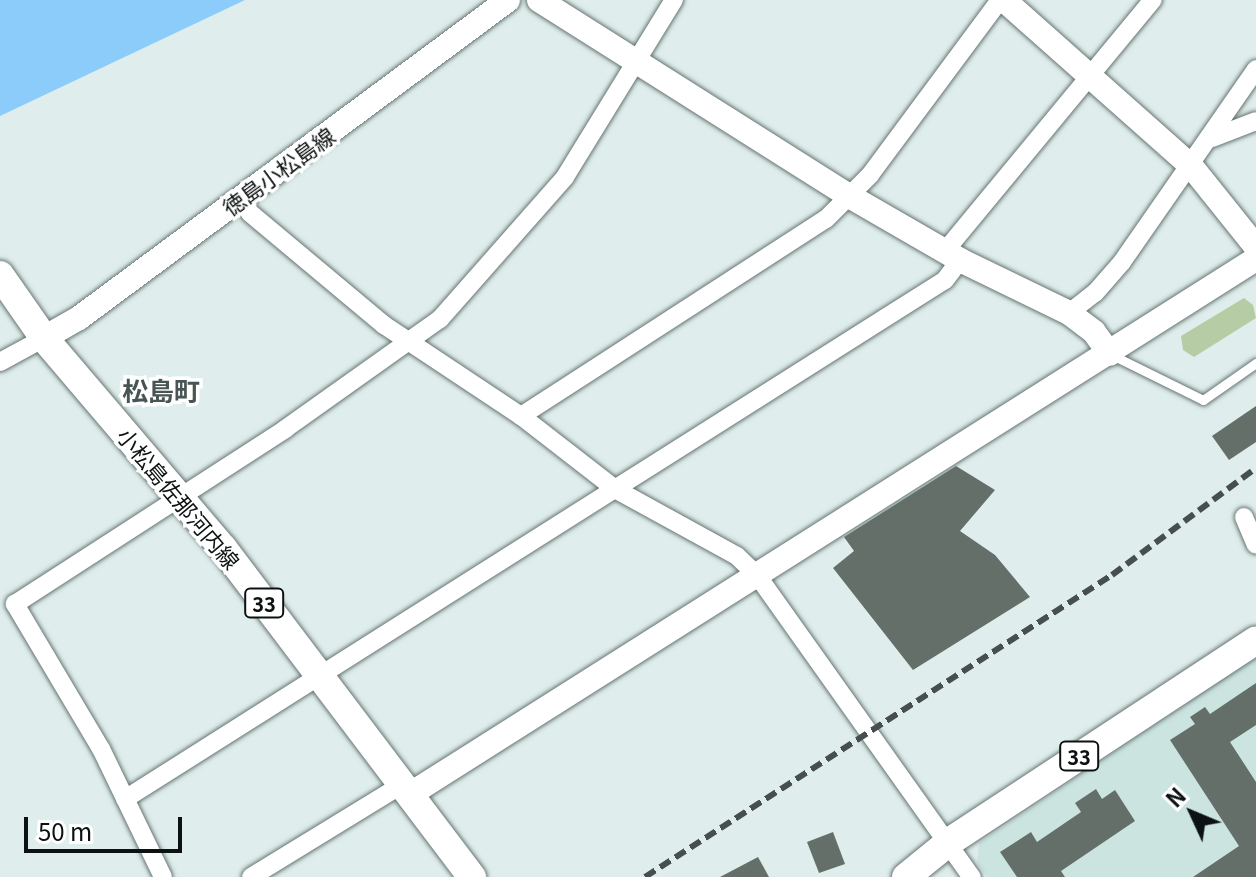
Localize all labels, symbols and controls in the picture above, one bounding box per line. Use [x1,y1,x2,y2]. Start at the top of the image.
street label: 徳島小松島線 [217,122,339,220]
district label: 松島町 [122,374,200,406]
street label: 小松島佐那河内線 [112,422,246,574]
road number: 33 [244,587,284,619]
road number: 33 [1059,740,1099,772]
north arrow [1152,773,1232,853]
text: N [1157,779,1192,813]
scale bar [28,801,186,851]
text: 50 m [38,813,92,848]

